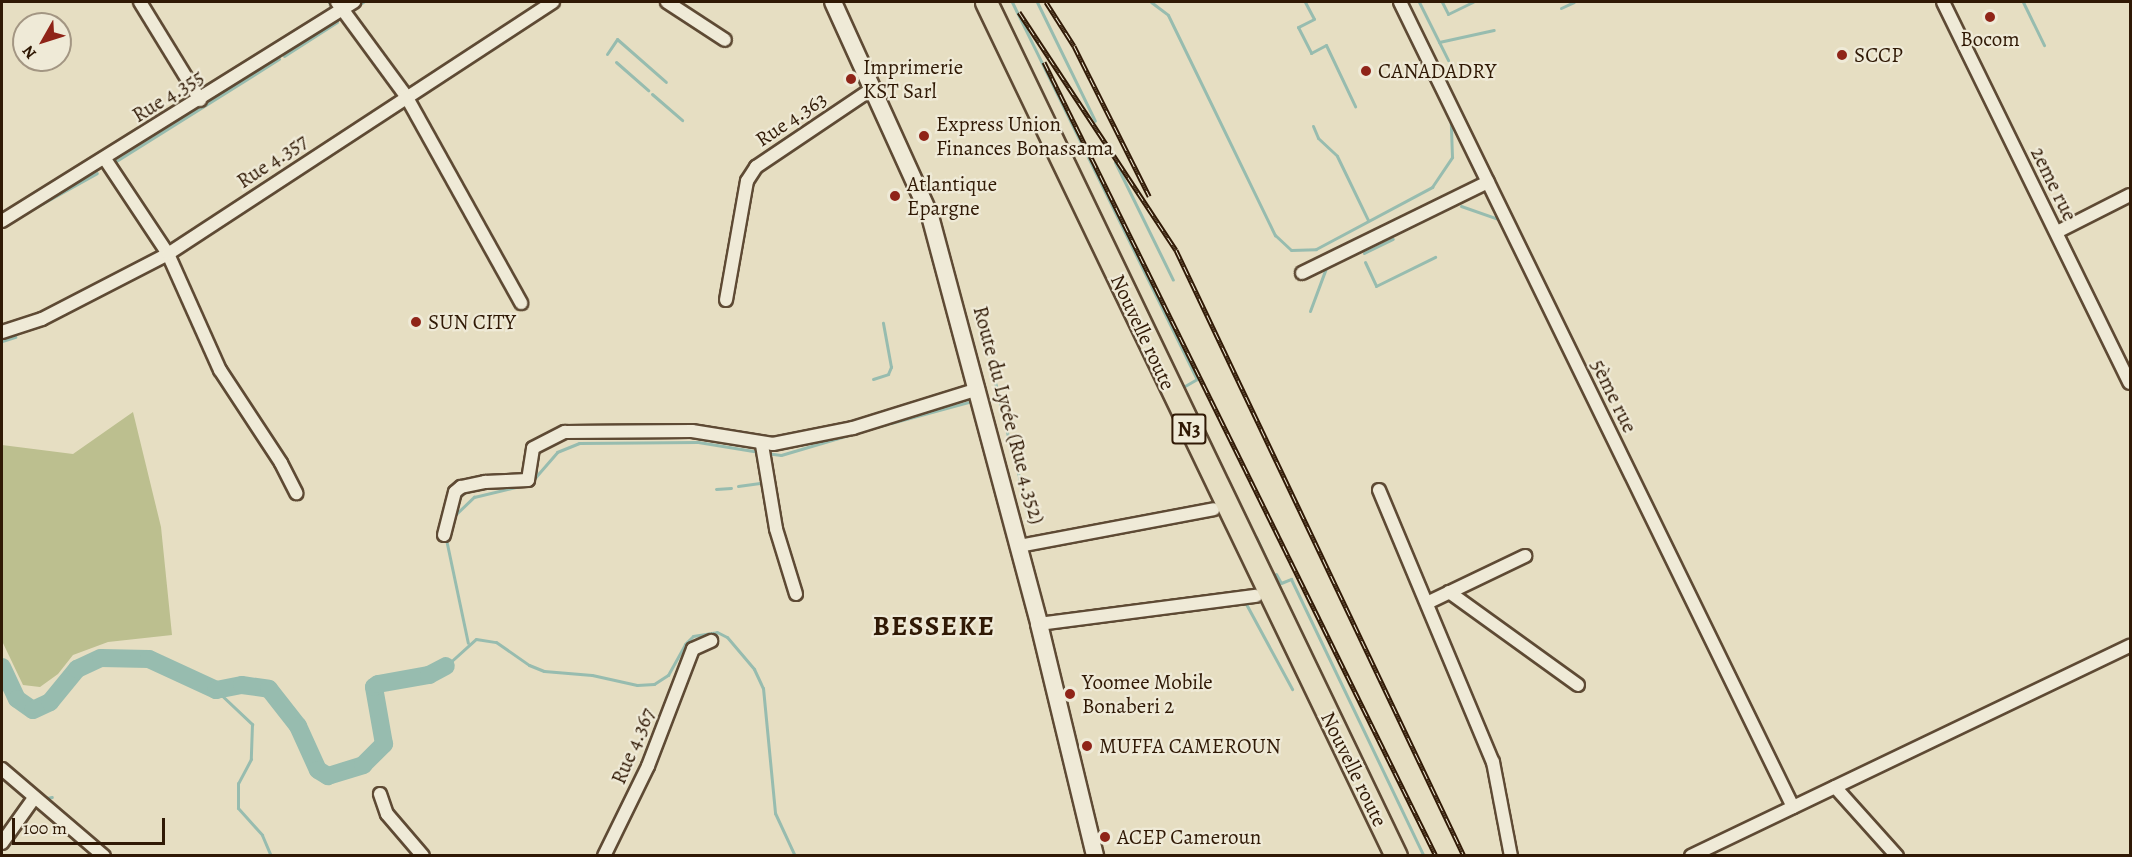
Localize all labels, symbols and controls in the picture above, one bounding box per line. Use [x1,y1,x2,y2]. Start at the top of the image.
marker: Bocom [1983,10,1997,24]
north arrow [12,12,72,72]
place label: Bocom [1960,26,2020,52]
text: N [17,41,42,64]
place label: SCCP [1854,42,1903,68]
marker: SCCP [1835,48,1849,62]
place label: Imprimerie KST Sarl [863,54,963,104]
place label: CANADADRY [1378,58,1496,84]
street label: Rue 4.355 [127,64,209,128]
marker: CANADADRY [1359,64,1373,78]
marker: Imprimerie KST Sarl [844,72,858,86]
street label: Rue 4.363 [751,86,831,152]
place label: Express Union Finances Bonassama [936,111,1114,161]
street label: Rue 4.357 [232,128,312,194]
marker: Express Union Finances Bonassama [917,129,931,143]
street label: 2eme rue [2025,143,2083,225]
place label: Atlantique Epargne [907,171,997,221]
marker: Atlantique Epargne [888,189,902,203]
street label: Nouvelle route [1105,270,1181,394]
street label: Route du Lycée (Rue 4.352) [968,303,1050,527]
place label: SUN CITY [428,309,516,335]
marker: SUN CITY [409,315,423,329]
street label: 5ème rue [1586,355,1642,437]
road number: N3 [1171,412,1207,446]
district label: BESSEKE [873,611,995,643]
place label: Yoomee Mobile Bonaberi 2 [1082,669,1213,719]
marker: Yoomee Mobile Bonaberi 2 [1063,687,1077,701]
street label: Rue 4.367 [606,704,660,788]
street label: Nouvelle route [1315,707,1393,831]
place label: MUFFA CAMEROUN [1099,733,1281,759]
marker: MUFFA CAMEROUN [1080,739,1094,753]
scale bar [15,806,168,844]
text: 100 m [23,816,67,840]
place label: ACEP Cameroun [1117,824,1261,850]
marker: ACEP Cameroun [1098,830,1112,844]

